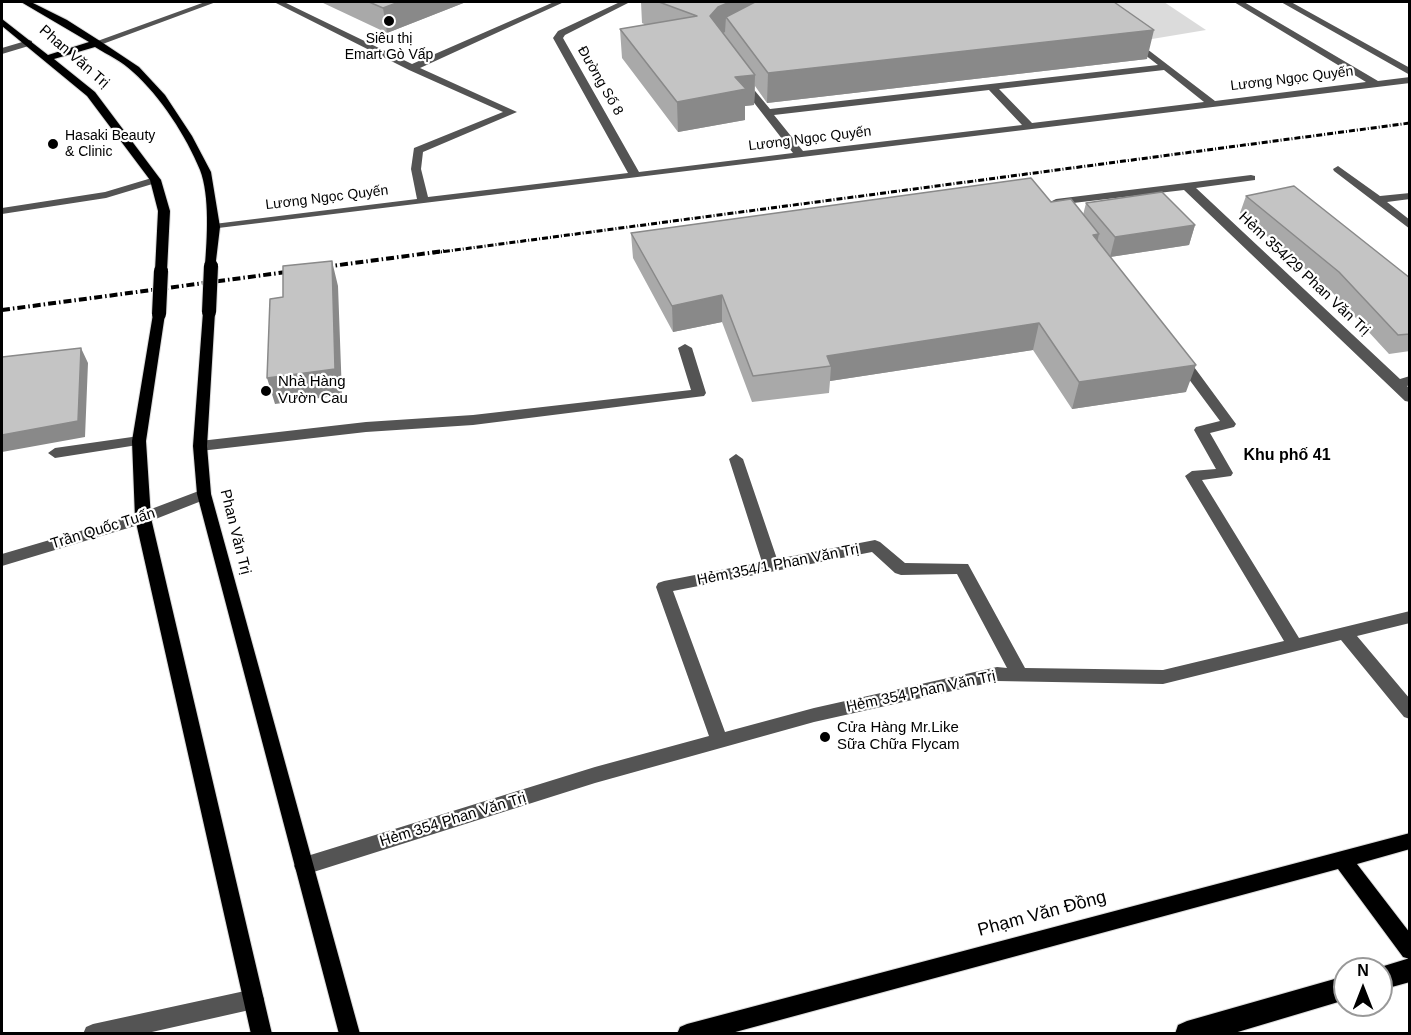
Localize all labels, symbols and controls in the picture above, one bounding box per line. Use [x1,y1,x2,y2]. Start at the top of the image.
marker: Siêu thị Emart Gò Vấp [382,14,396,28]
street label: Phan Văn Trị [35,22,113,92]
place label: Siêu thị Emart Gò Vấp [345,31,433,63]
street label: Đường Số 8 [573,43,627,119]
street label: Lương Ngọc Quyến [1230,63,1354,95]
street label: Lương Ngọc Quyến [748,123,872,155]
place label: Hasaki Beauty & Clinic [65,128,155,160]
marker: Hasaki Beauty & Clinic [46,137,60,151]
street label: Lương Ngọc Quyến [265,182,389,214]
street label: Hẻm 354/29 Phan Văn Trị [1235,208,1373,340]
place label: Nhà Hàng Vườn Cau [278,373,348,408]
marker: Nhà Hàng Vườn Cau [259,384,273,398]
district label: Khu phố 41 [1243,446,1331,466]
street label: Phan Văn Trị [216,488,254,576]
street label: Trần Quốc Tuấn [49,505,157,553]
street label: Hẻm 354/1 Phan Văn Trị [696,540,860,590]
street label: Hẻm 354 Phan Văn Trị [845,667,997,717]
place label: Cửa Hàng Mr.Like Sữa Chữa Flycam [837,719,960,754]
marker: Cửa Hàng Mr.Like Sữa Chữa Flycam [818,730,832,744]
street label: Hẻm 354 Phan Văn Trị [378,789,528,851]
street label: Phạm Văn Đồng [975,886,1109,942]
north arrow [1333,957,1393,1017]
text: N [1357,962,1369,979]

